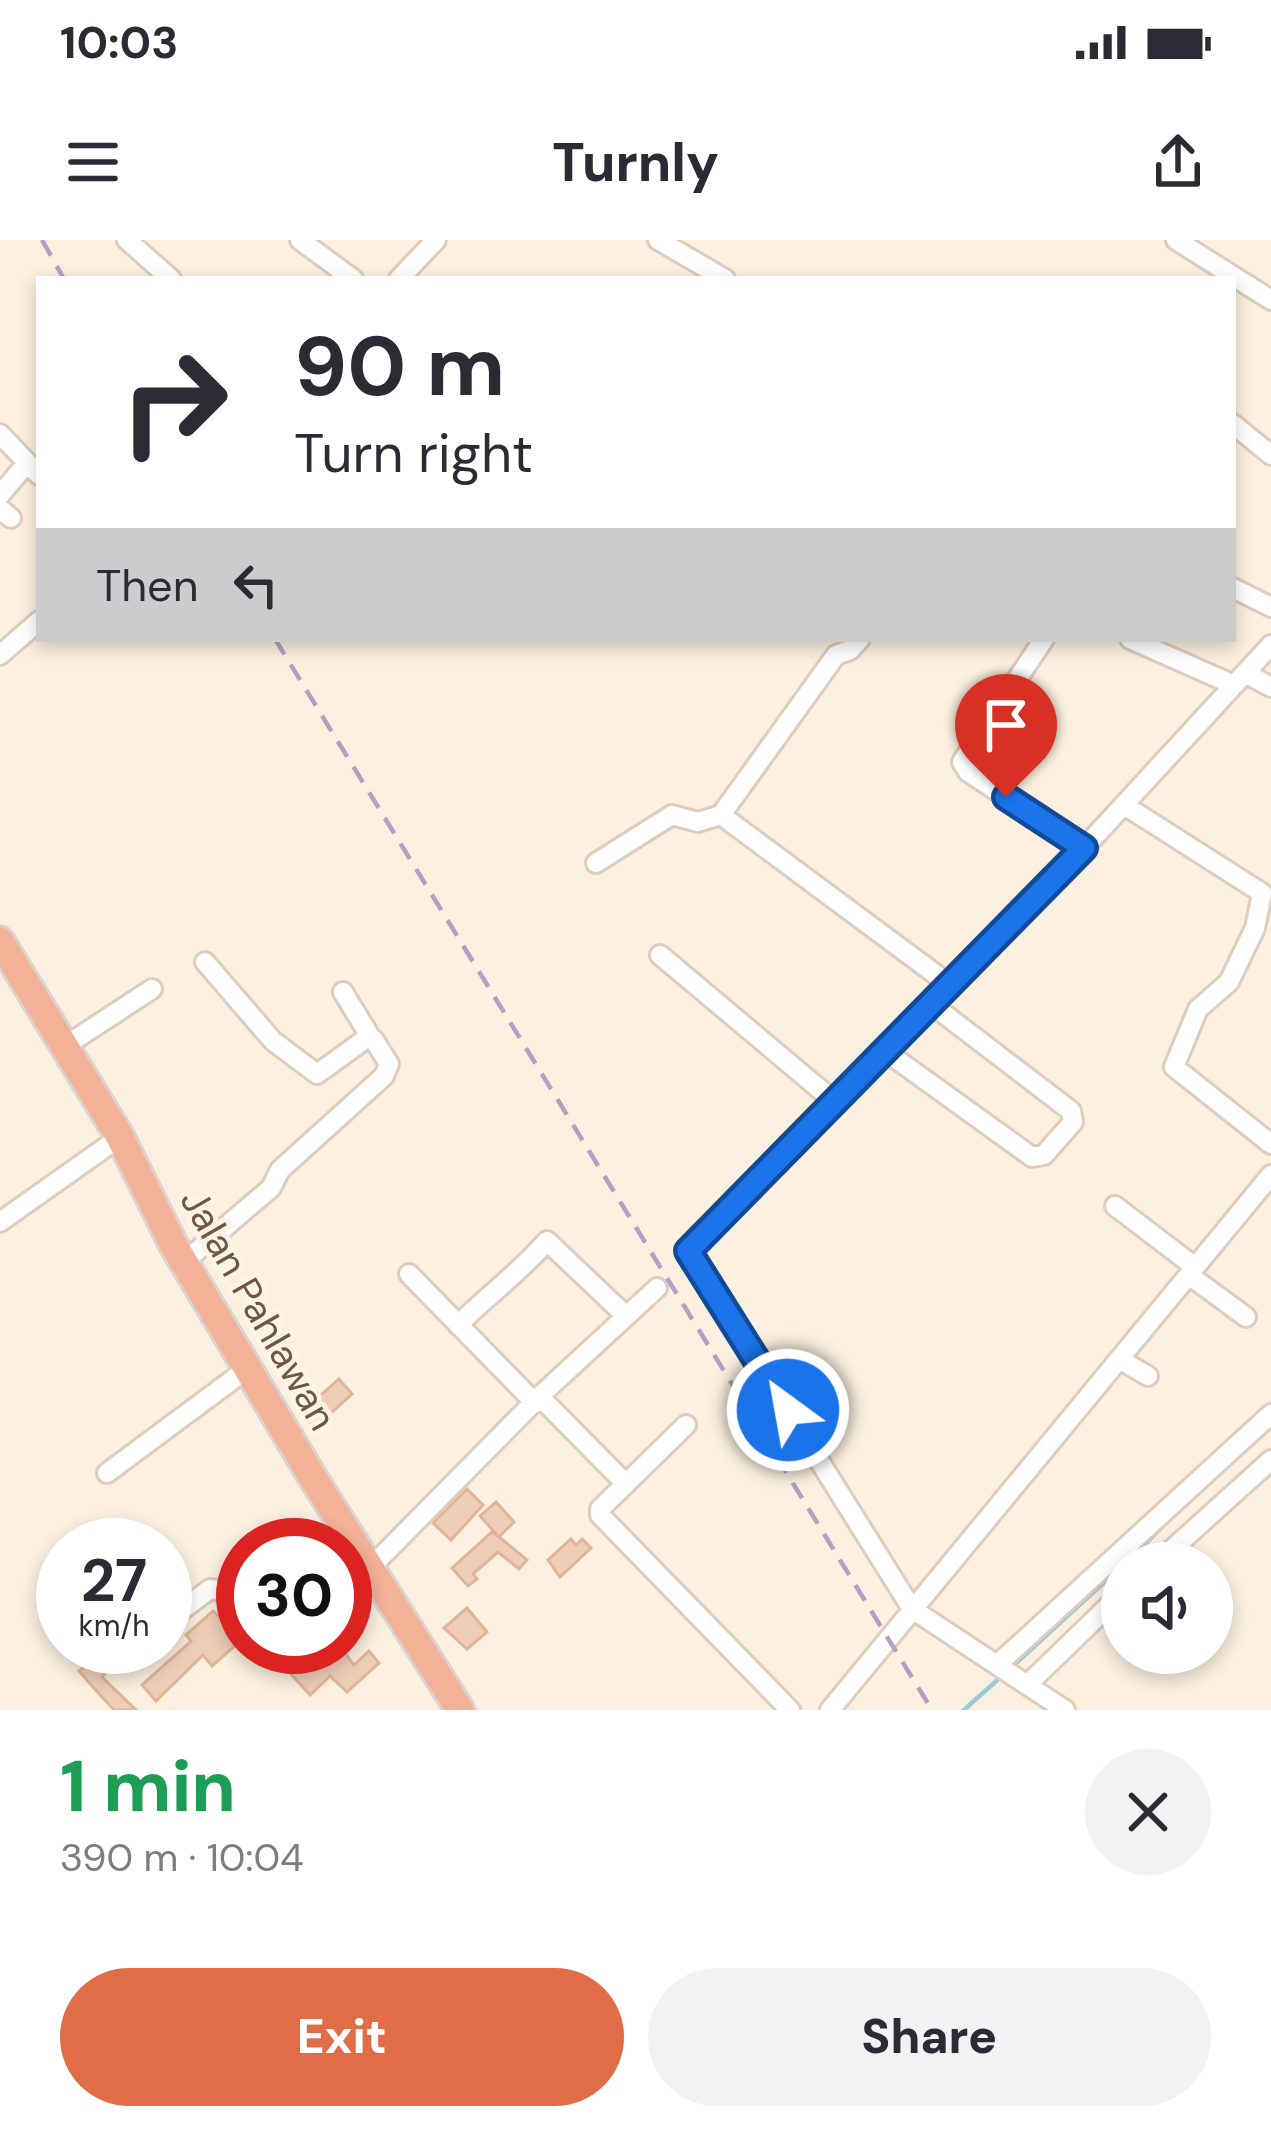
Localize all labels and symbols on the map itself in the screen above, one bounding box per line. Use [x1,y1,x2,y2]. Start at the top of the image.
pin [955,674,1057,797]
street label: Jalan Pahlawan [169,1179,348,1439]
position arrow [725,1347,851,1473]
speed limit sign: 30 [216,1518,372,1674]

